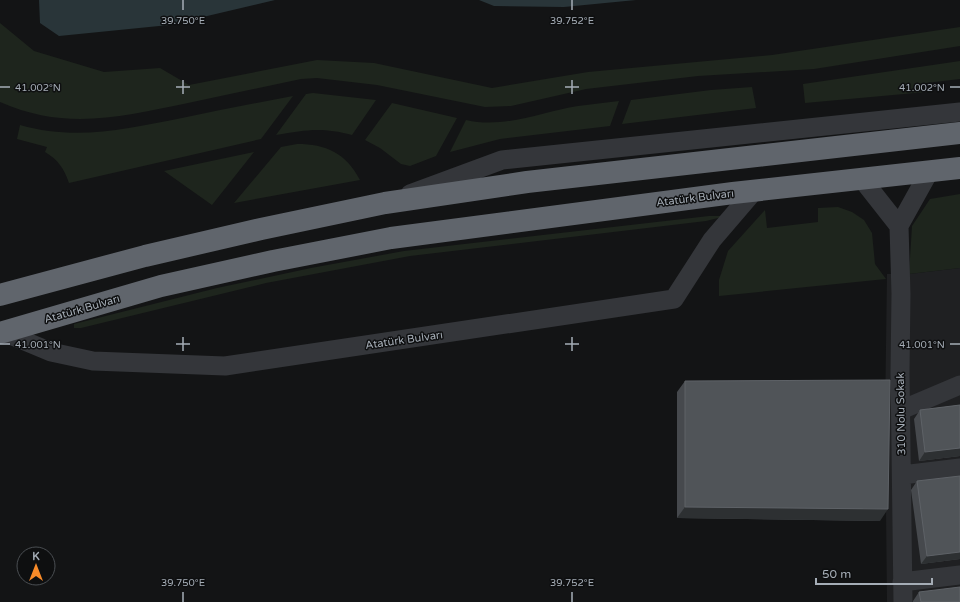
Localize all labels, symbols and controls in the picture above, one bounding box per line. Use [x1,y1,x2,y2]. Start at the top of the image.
text: 39.750°E [161,15,205,27]
text: 39.752°E [550,15,594,27]
text: 41.002°N [15,82,61,94]
text: 41.002°N [899,82,945,94]
street label: Atatürk Bulvarı [655,187,735,209]
street label: Atatürk Bulvarı [43,292,121,326]
street label: Atatürk Bulvarı [364,328,444,352]
text: 41.001°N [15,339,61,351]
text: 41.001°N [899,339,945,351]
street label: 310 Nolu Sokak [894,373,908,455]
north arrow [16,546,56,586]
text: K [32,550,40,563]
scale bar [816,560,932,586]
text: 50 m [822,567,851,581]
text: 39.750°E [161,577,205,589]
text: 39.752°E [550,577,594,589]

